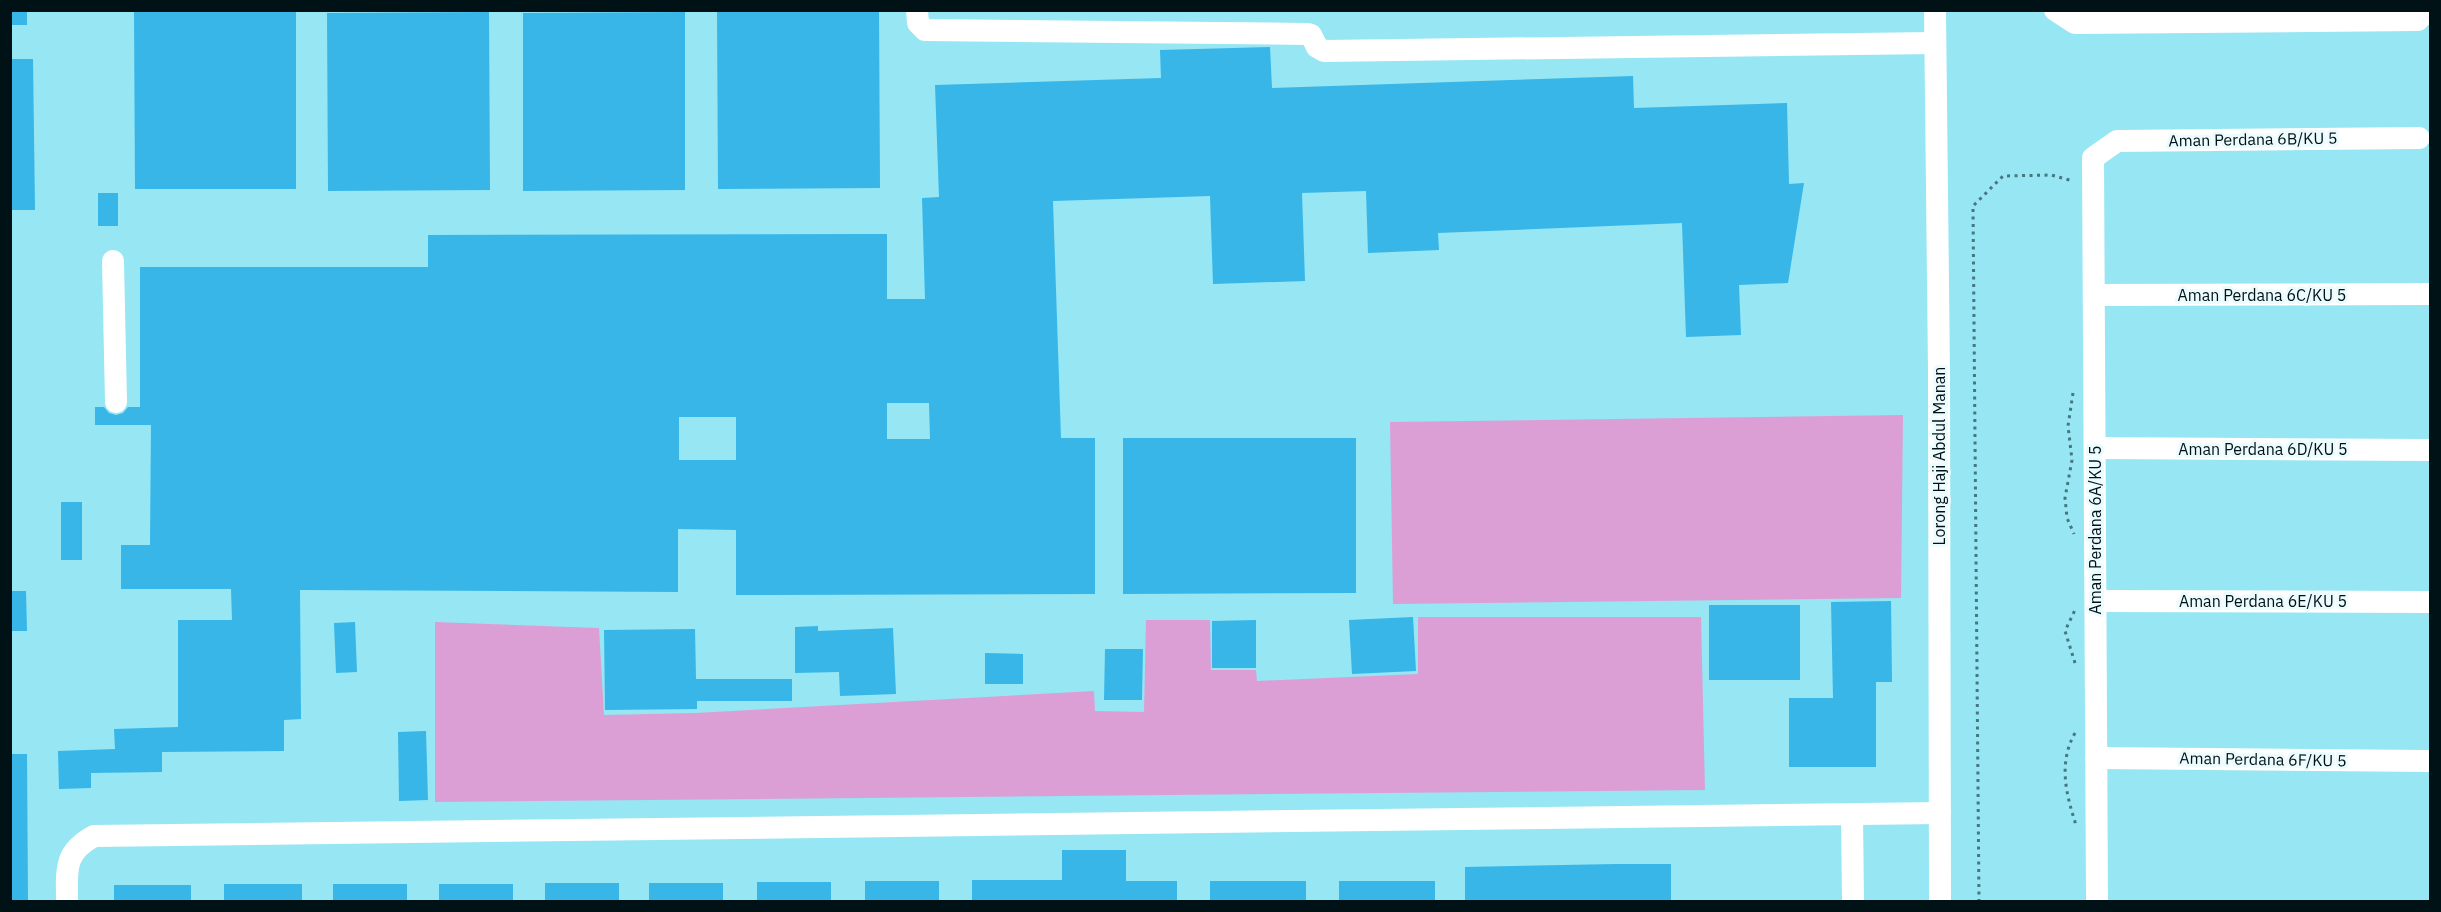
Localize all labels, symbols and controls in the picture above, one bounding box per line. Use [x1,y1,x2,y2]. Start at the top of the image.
street label: Aman Perdana 6B/KU 5 [2168,128,2338,150]
street label: Aman Perdana 6C/KU 5 [2178,285,2346,305]
street label: Lorong Haji Abdul Manan [1929,367,1949,545]
street label: Aman Perdana 6D/KU 5 [2178,439,2348,459]
street label: Aman Perdana 6A/KU 5 [2085,445,2105,615]
street label: Aman Perdana 6E/KU 5 [2179,591,2347,611]
street label: Aman Perdana 6F/KU 5 [2179,748,2347,770]

